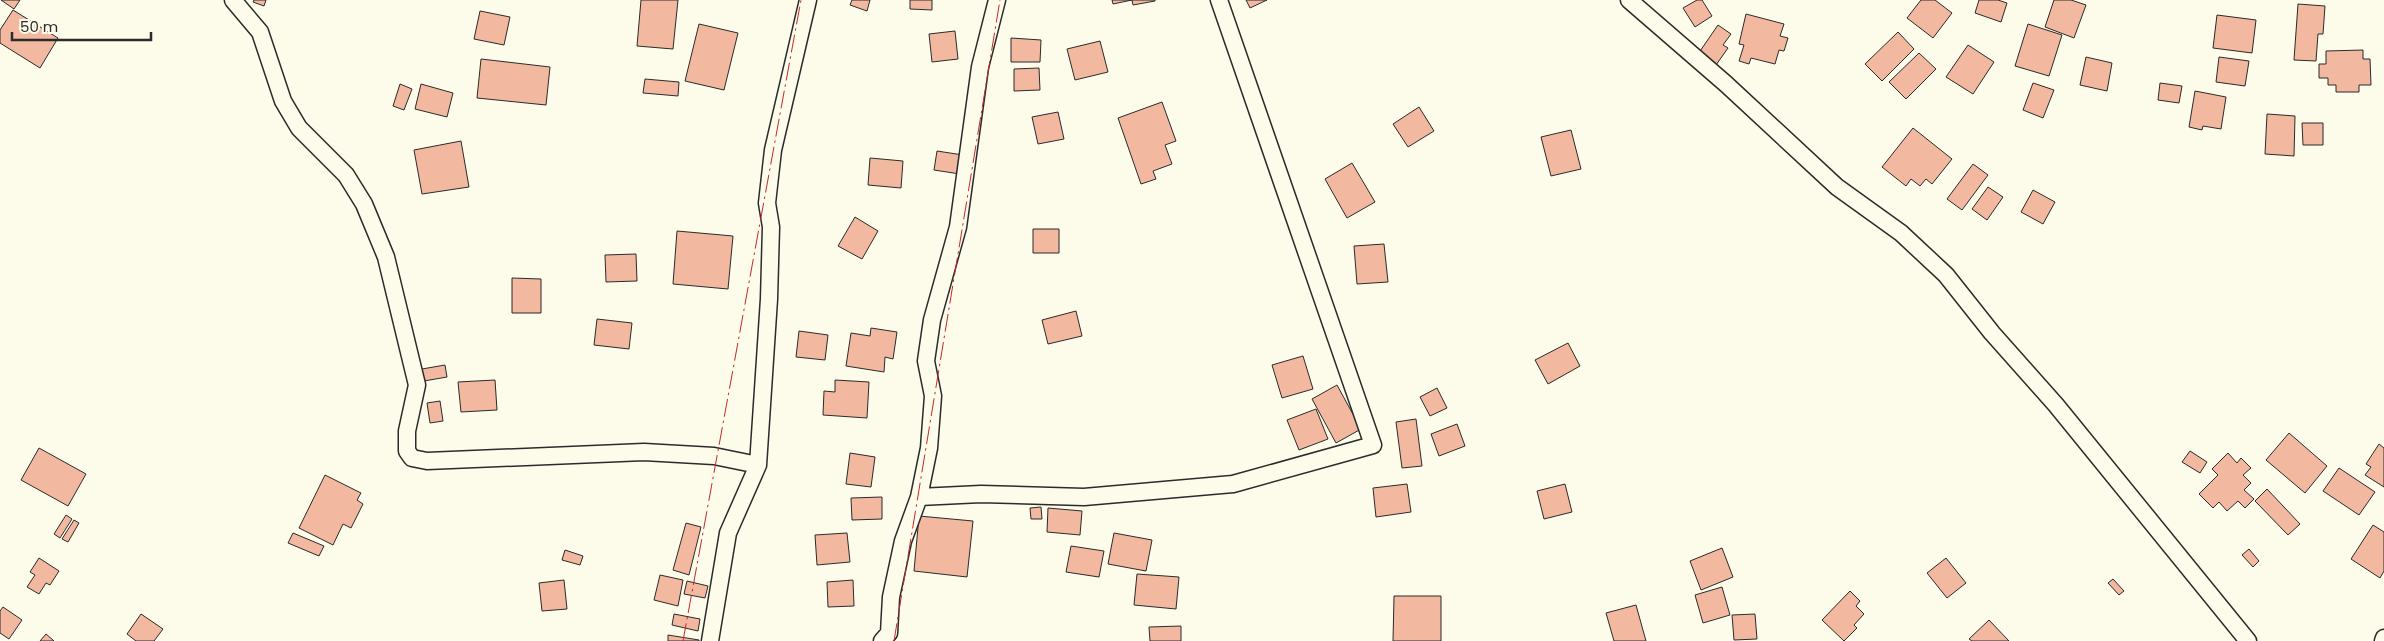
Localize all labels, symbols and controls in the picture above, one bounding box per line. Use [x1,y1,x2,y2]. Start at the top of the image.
scale bar [12,10,151,42]
text: 50 m [20,16,58,37]

